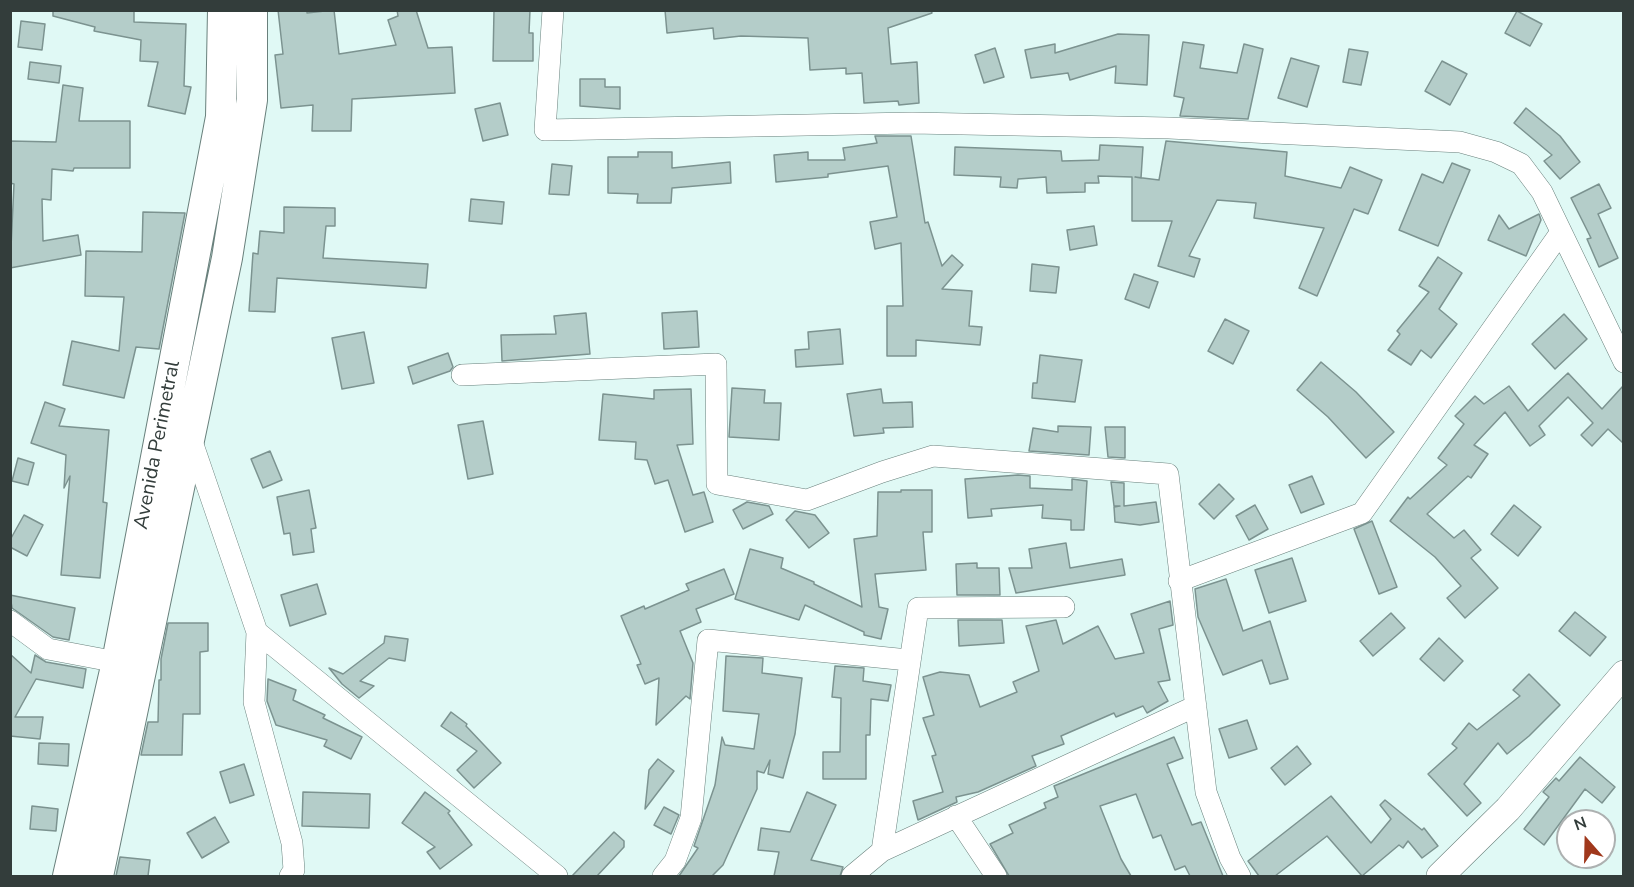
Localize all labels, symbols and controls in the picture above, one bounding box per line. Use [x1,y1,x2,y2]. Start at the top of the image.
street label: Avenida Perimetral [130,359,186,531]
north arrow [1556,809,1616,869]
text: N [1571,812,1590,836]

